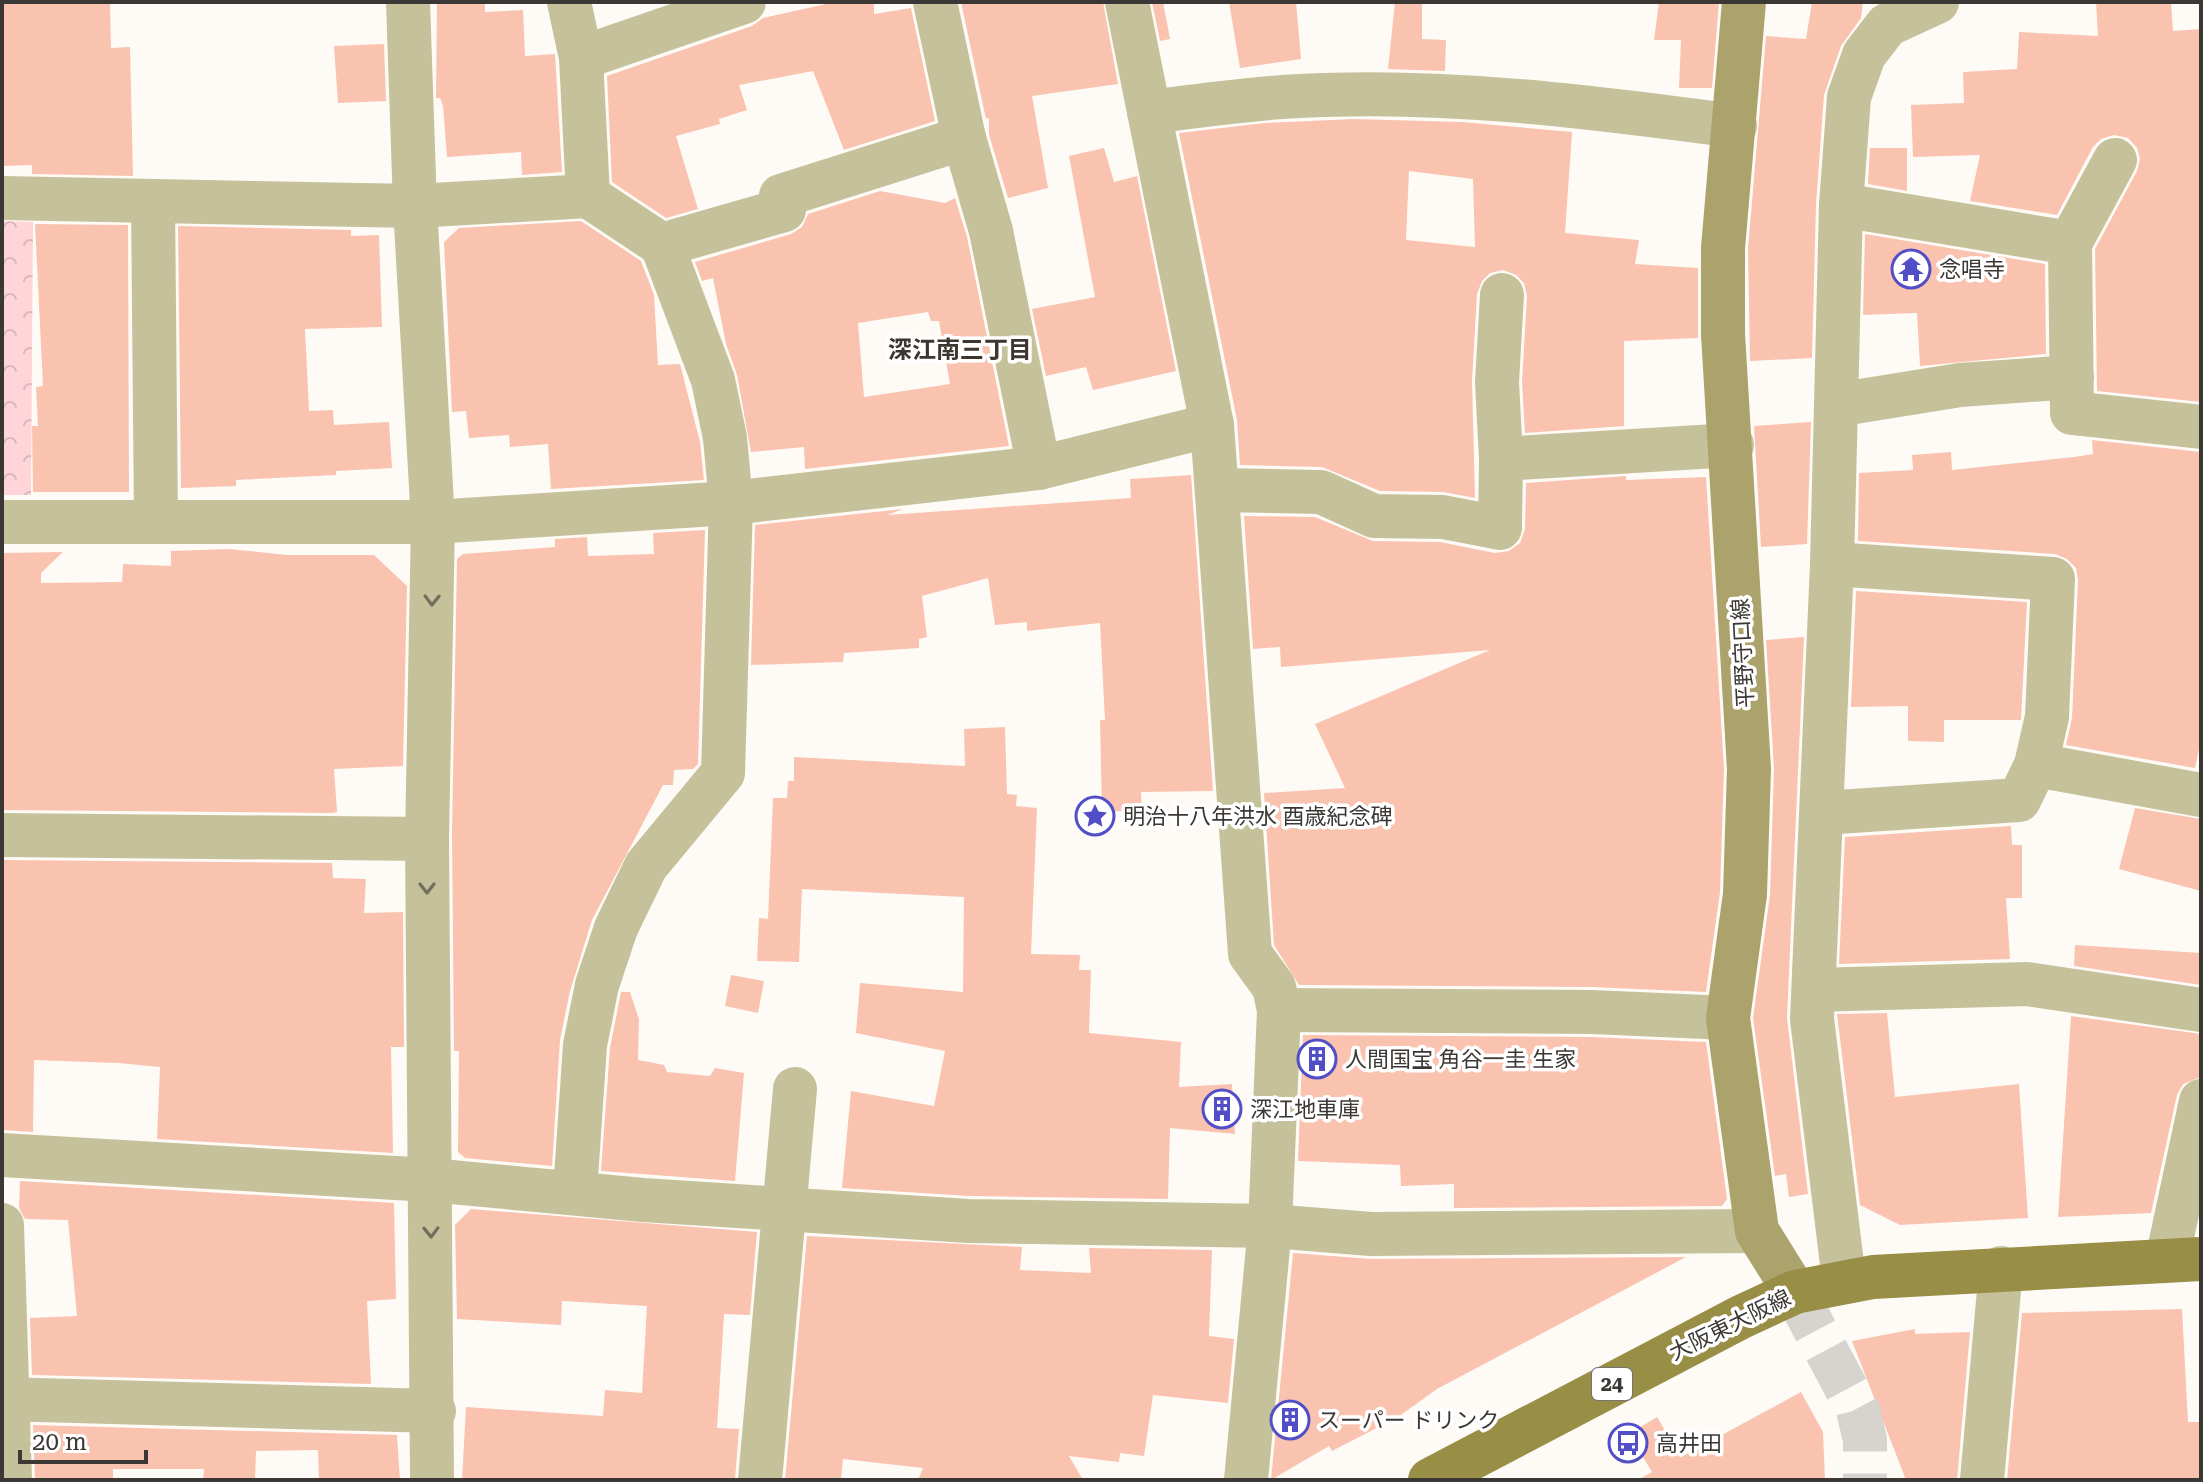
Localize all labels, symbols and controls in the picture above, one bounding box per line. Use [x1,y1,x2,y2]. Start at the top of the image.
temple icon: 念唱寺 [1890,248,1932,290]
place label: 念唱寺 [1939,257,2005,282]
district label: 深江南三丁目 [888,336,1032,364]
one-way arrow [423,594,440,607]
street label: 平野守口線 [1728,597,1758,709]
place icon: 明治十八年洪水 酉歳紀念碑 [1074,795,1116,837]
place label: 明治十八年洪水 酉歳紀念碑 [1123,804,1393,829]
one-way arrow [418,882,436,895]
building icon: 人間国宝 角谷一圭 生家 [1296,1038,1338,1080]
place label: 人間国宝 角谷一圭 生家 [1345,1047,1576,1072]
building icon: 深江地車庫 [1201,1088,1243,1130]
place label: 深江地車庫 [1250,1097,1360,1122]
one-way arrow [422,1226,439,1239]
street label: 大阪東大阪線 [1665,1285,1795,1365]
road number: 24 [1592,1368,1632,1400]
building icon: スーパー ドリンク [1269,1399,1311,1441]
place label: スーパー ドリンク [1318,1408,1499,1433]
scale bar [20,1414,146,1464]
bus stop icon: 高井田 [1607,1422,1649,1464]
text: 20 m [32,1428,87,1456]
place label: 高井田 [1656,1431,1722,1456]

